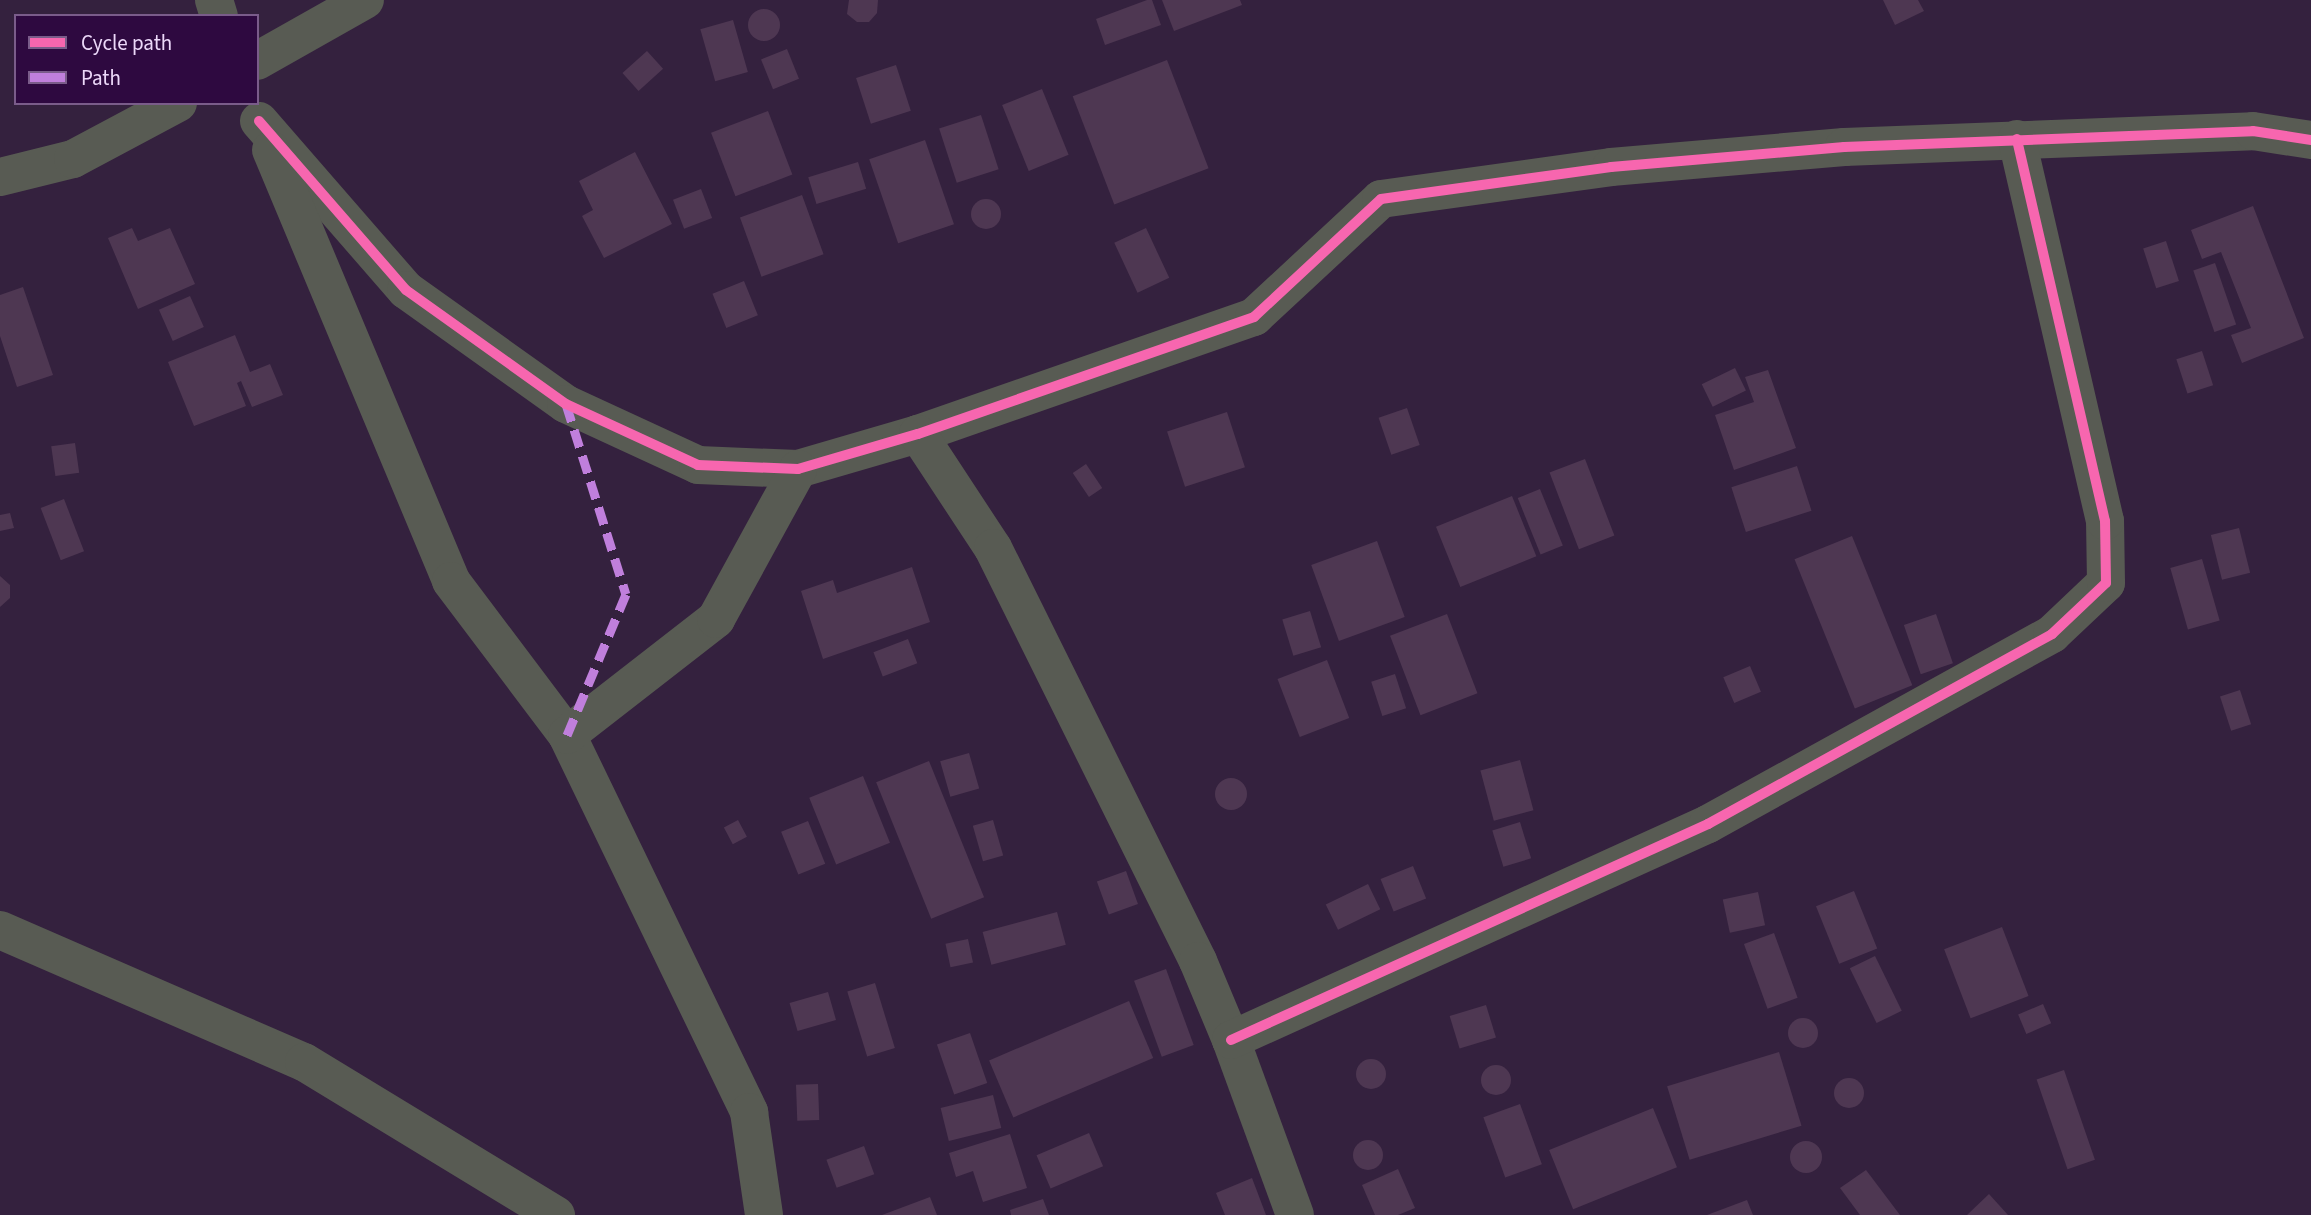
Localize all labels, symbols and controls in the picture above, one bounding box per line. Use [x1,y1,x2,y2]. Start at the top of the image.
legend [14,14,259,105]
text: Cycle path [81,28,172,58]
text: Path [81,63,121,93]

